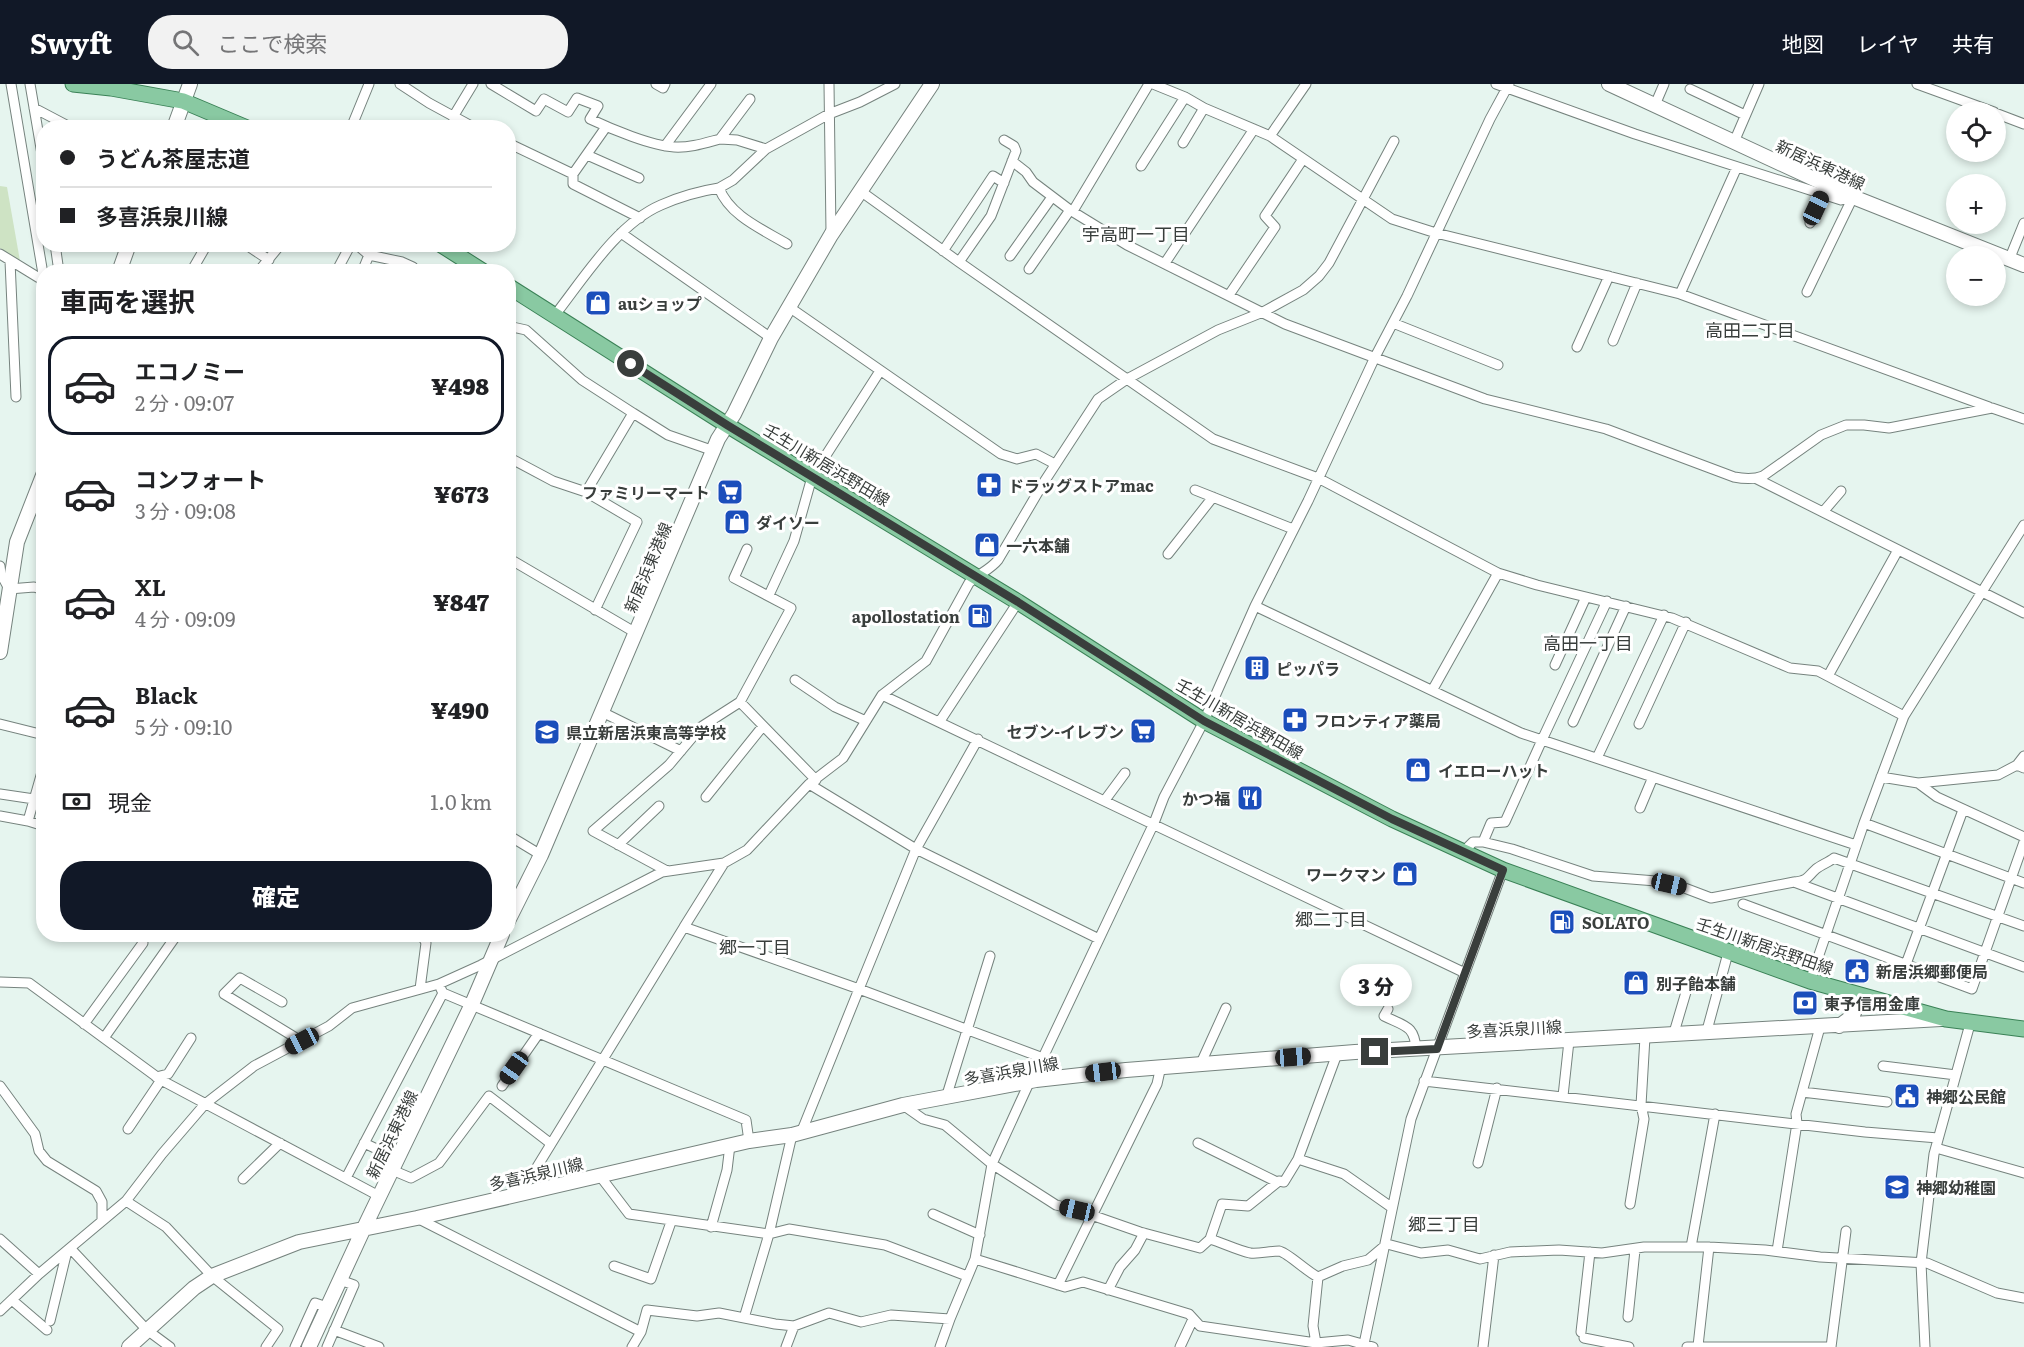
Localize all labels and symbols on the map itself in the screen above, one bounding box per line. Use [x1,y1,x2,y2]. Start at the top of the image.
street label: 新居浜東港線 [1772,133,1870,195]
car [1800,188,1832,228]
district label: 宇高町一丁目 [1082,220,1190,247]
shop icon: auショップ [583,288,613,318]
place label: auショップ [618,291,702,315]
district label: 高田二丁目 [1705,316,1795,343]
route start [617,350,644,377]
street label: 壬生川新居浜野田線 [759,417,895,511]
pharmacy icon: ドラッグストアmac [974,470,1004,500]
place label: ドラッグストアmac [1008,473,1154,497]
supermarket icon: ファミリーマート [715,477,745,507]
place label: ファミリーマート [582,480,710,504]
shop icon: ダイソー [722,507,752,537]
place label: ダイソー [756,510,820,534]
street label: 新居浜東港線 [617,518,677,616]
shop icon: 一六本舗 [972,530,1002,560]
place label: 一六本舗 [1006,533,1070,557]
fuel station icon: apollostation [965,601,995,631]
place label: apollostation [852,604,960,628]
district label: 高田一丁目 [1543,629,1633,656]
building icon: ピッパラ [1242,653,1272,683]
place label: ピッパラ [1276,656,1340,680]
street label: 壬生川新居浜野田線 [1172,672,1308,764]
pharmacy icon: フロンティア薬局 [1280,705,1310,735]
place label: フロンティア薬局 [1314,708,1441,732]
supermarket icon: セブン-イレブン [1128,716,1158,746]
school or university icon: 県立新居浜東高等学校 [532,717,562,747]
place label: セブン-イレブン [1007,719,1124,743]
place label: 県立新居浜東高等学校 [566,720,726,744]
shop icon: イエローハット [1403,755,1433,785]
place label: イエローハット [1438,758,1550,782]
restaurant icon: かつ福 [1235,783,1265,813]
place label: かつ福 [1182,786,1230,810]
shop icon: ワークマン [1390,859,1420,889]
place label: ワークマン [1306,862,1386,886]
car [1649,871,1689,897]
district label: 郷二丁目 [1295,905,1367,932]
fuel station icon: SOLATO [1547,907,1577,937]
place label: SOLATO [1582,910,1649,934]
street label: 壬生川新居浜野田線 [1693,910,1837,980]
district label: 郷一丁目 [719,933,791,960]
public building icon: 新居浜郷郵便局 [1842,956,1872,986]
place label: 新居浜郷郵便局 [1876,959,1988,983]
callout: 3 分 [1339,965,1411,1007]
shop icon: 別子飴本舗 [1621,968,1651,998]
place label: 別子飴本舗 [1656,971,1736,995]
bank icon: 東予信用金庫 [1790,988,1820,1018]
place label: 東予信用金庫 [1824,991,1920,1015]
street label: 多喜浜泉川線 [1465,1014,1563,1042]
car [282,1025,322,1057]
route end [1361,1038,1388,1065]
car [1274,1047,1312,1067]
car [496,1048,532,1088]
street label: 多喜浜泉川線 [962,1050,1060,1090]
car [1084,1061,1122,1083]
public building icon: 神郷公民館 [1892,1081,1922,1111]
place label: 神郷公民館 [1926,1084,2006,1108]
street label: 新居浜東港線 [359,1086,423,1182]
street label: 多喜浜泉川線 [487,1151,585,1195]
school or university icon: 神郷幼稚園 [1882,1172,1912,1202]
place label: 神郷幼稚園 [1916,1175,1996,1199]
car [1057,1197,1097,1223]
district label: 郷三丁目 [1408,1210,1480,1237]

